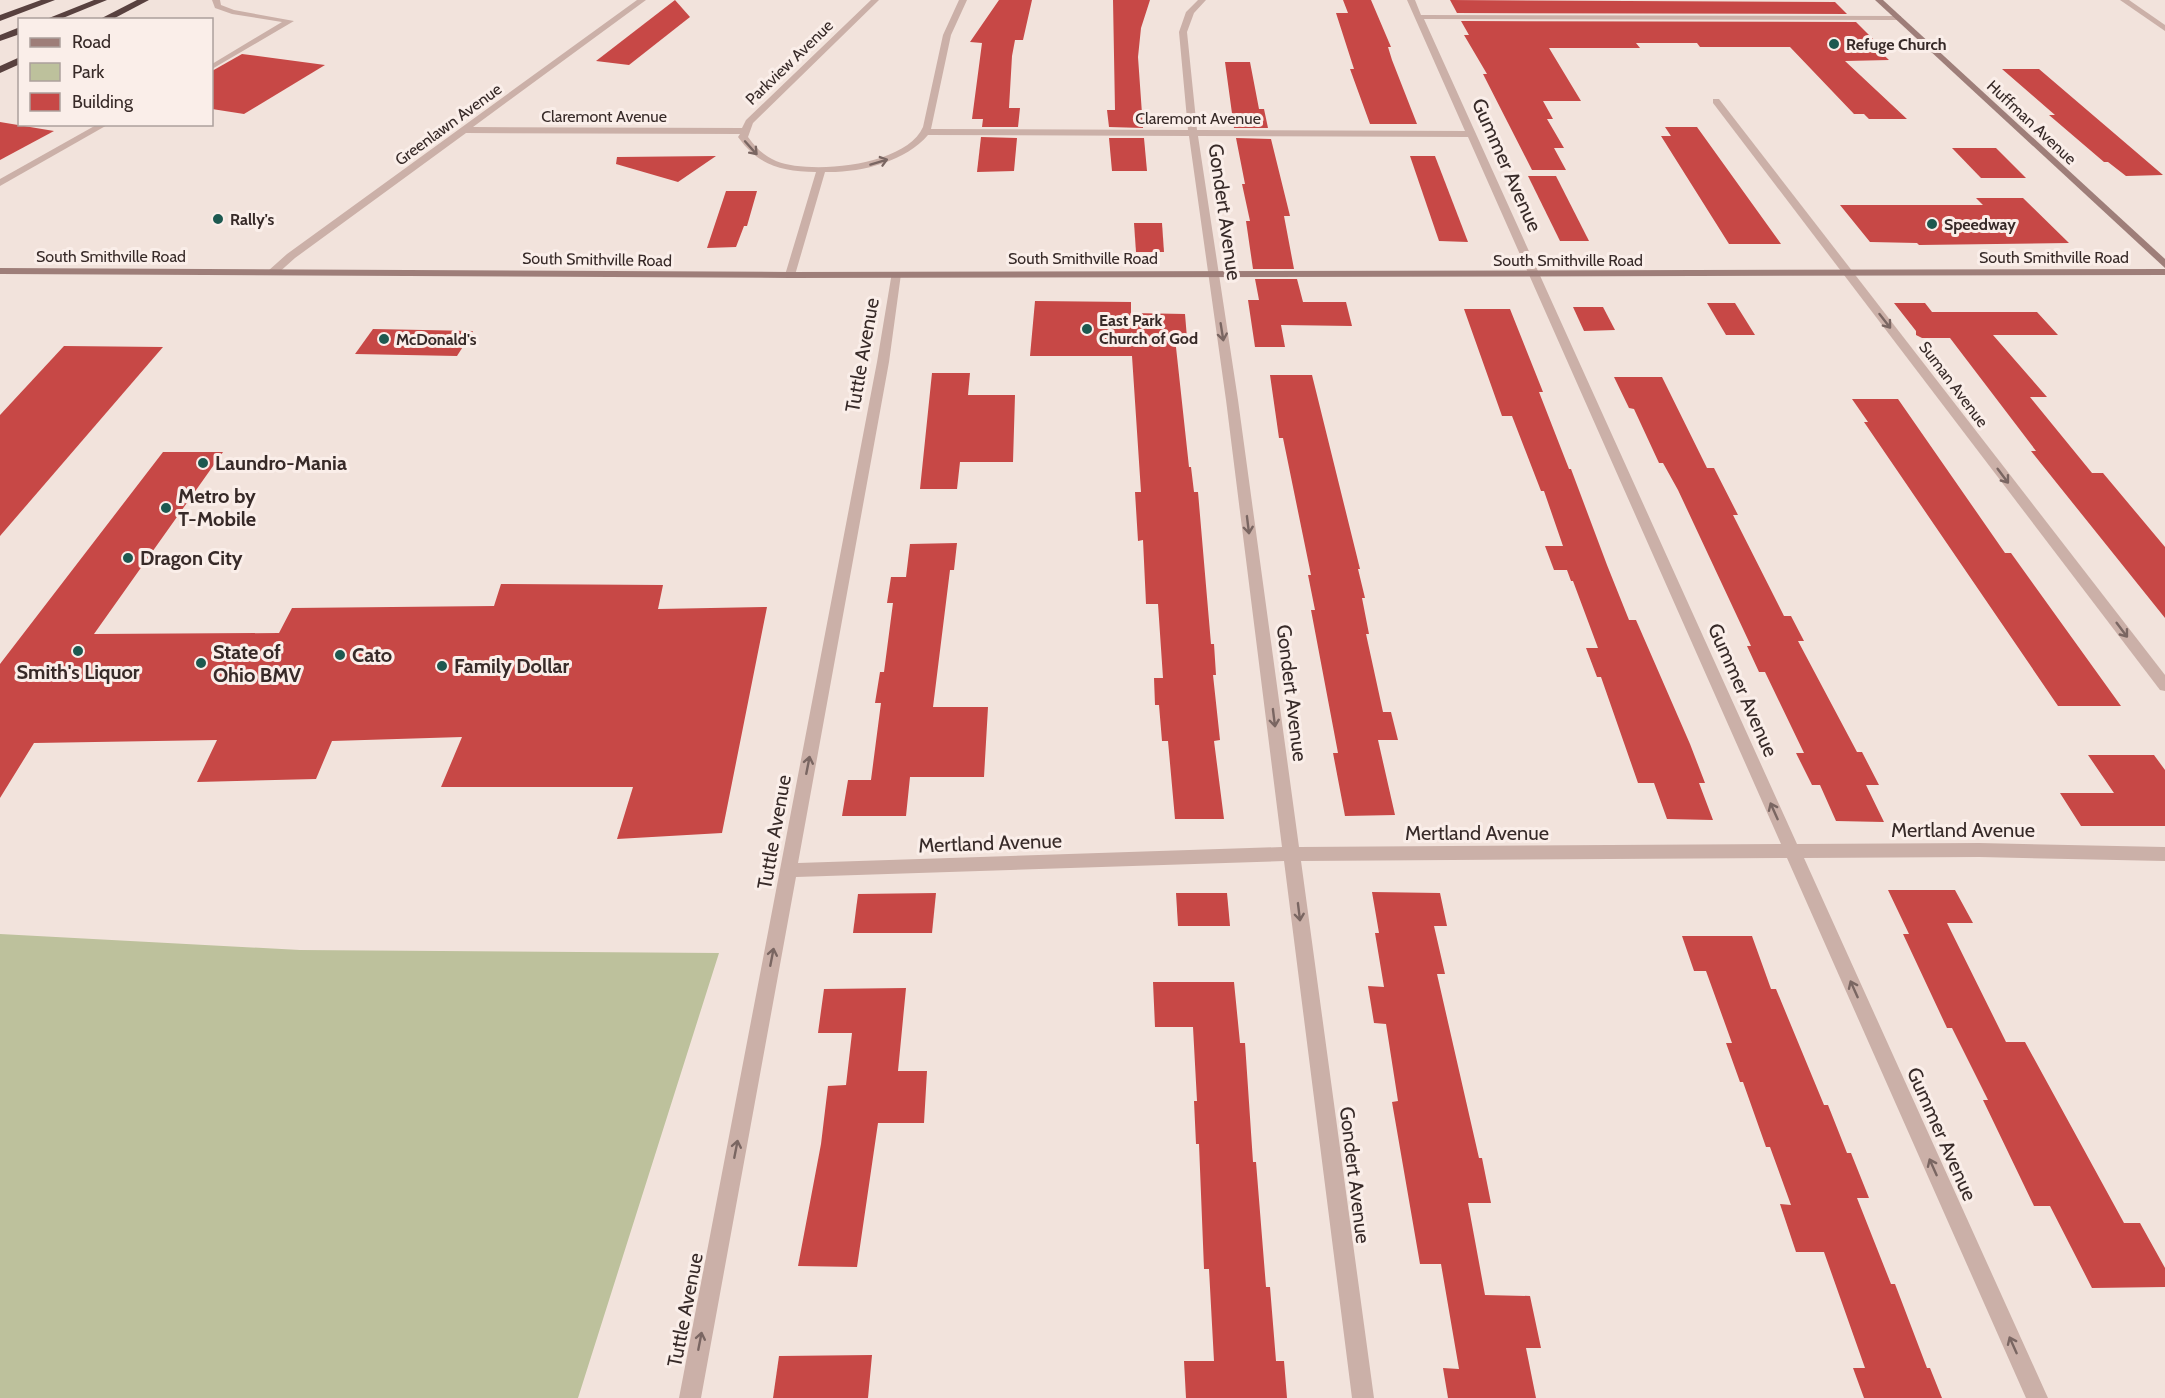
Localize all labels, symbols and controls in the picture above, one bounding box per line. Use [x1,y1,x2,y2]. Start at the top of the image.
street label: Parkview Avenue [742,16,837,109]
legend [18,18,213,126]
text: Road [72,31,111,53]
place label: Refuge Church [1846,35,1947,54]
marker: Refuge Church [1827,37,1841,51]
text: Park [72,61,105,83]
street label: Huffman Avenue [1983,76,2080,169]
street label: Greenlawn Avenue [391,79,505,169]
text: Building [72,91,134,113]
street label: Gummer Avenue [1467,95,1547,235]
street label: Claremont Avenue [541,107,667,126]
street label: Claremont Avenue [1135,109,1261,128]
one-way arrow [744,140,758,155]
street label: Gondert Avenue [1204,142,1246,282]
one-way arrow [869,156,888,167]
place label: Rally's [230,210,275,229]
marker: Rally's [211,212,225,226]
place label: Speedway [1944,215,2016,234]
marker: Speedway [1925,217,1939,231]
street label: South Smithville Road [36,247,186,266]
street label: South Smithville Road [1979,248,2129,267]
street label: South Smithville Road [522,249,672,270]
street label: South Smithville Road [1008,249,1158,268]
street label: South Smithville Road [1493,251,1643,270]
street label: Tuttle Avenue [840,296,884,414]
place label: East Park Church of God [1099,311,1198,348]
one-way arrow [1878,313,1891,329]
one-way arrow [1217,321,1228,341]
marker: East Park Church of God [1080,322,1094,336]
place label: McDonald's [396,330,477,349]
marker: McDonald's [377,332,391,346]
street label: Suman Avenue [1915,338,1992,431]
place label: Laundro-Mania [215,451,347,475]
marker: Laundro-Mania [196,456,210,470]
one-way arrow [1997,467,2010,483]
place label: Metro by T-Mobile [178,484,256,531]
marker: Metro by T-Mobile [159,501,173,515]
one-way arrow [1243,514,1254,534]
place label: Dragon City [140,546,243,570]
marker: Dragon City [121,551,135,565]
street label: Gummer Avenue [1703,620,1783,760]
one-way arrow [2116,622,2129,638]
street label: Gondert Avenue [1272,623,1312,763]
place label: State of Ohio BMV [213,640,302,687]
place label: Cato [352,643,392,667]
marker: Smith's Liquor [71,644,85,658]
marker: Cato [333,648,347,662]
place label: Family Dollar [454,654,569,678]
marker: State of Ohio BMV [194,656,208,670]
marker: Family Dollar [435,659,449,673]
place label: Smith's Liquor [17,660,140,684]
one-way arrow [1269,708,1280,728]
one-way arrow [803,756,814,776]
street label: Tuttle Avenue [752,773,796,891]
one-way arrow [1768,802,1779,820]
street label: Mertland Avenue [1891,818,2035,842]
street label: Mertland Avenue [1405,821,1549,845]
street label: Mertland Avenue [918,828,1062,858]
one-way arrow [1294,901,1305,921]
one-way arrow [767,948,778,968]
one-way arrow [1847,980,1859,998]
street label: Gummer Avenue [1902,1064,1982,1204]
street label: Gondert Avenue [1335,1105,1375,1245]
one-way arrow [731,1140,742,1159]
one-way arrow [1927,1158,1939,1176]
street label: Tuttle Avenue [662,1251,708,1369]
one-way arrow [695,1331,706,1351]
one-way arrow [2007,1336,2018,1354]

